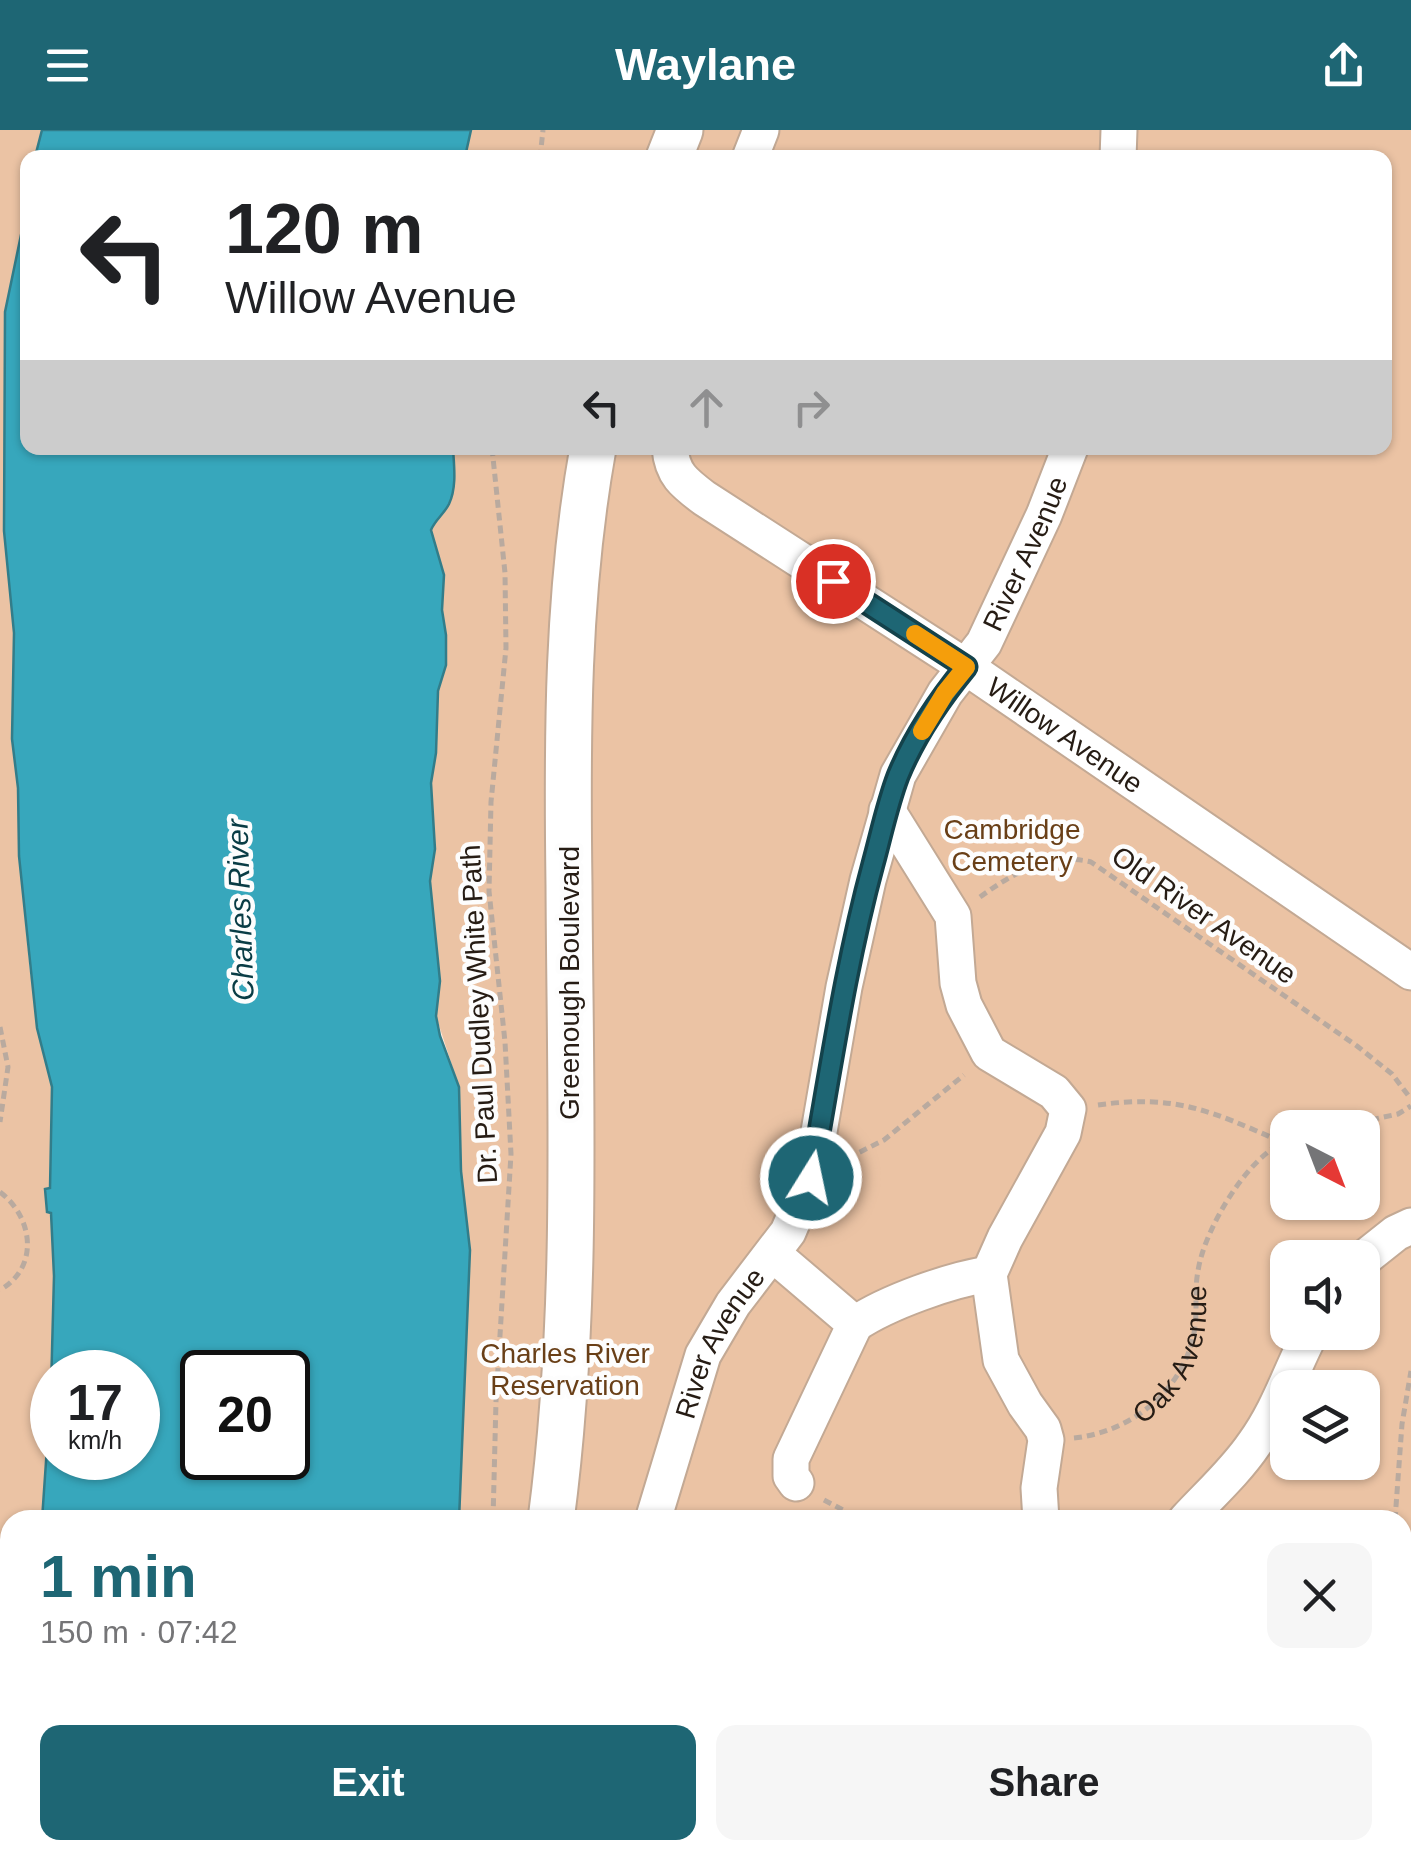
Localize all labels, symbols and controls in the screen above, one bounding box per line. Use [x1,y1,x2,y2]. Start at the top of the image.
icon: menu [40,38,95,93]
icon: share [1316,38,1371,93]
text: Waylane [615,39,796,90]
icon: left [60,190,190,320]
text: 120 m [225,190,423,268]
text: Willow Avenue [225,272,517,323]
icon: left [574,380,629,435]
icon: ahead [679,380,734,435]
icon: right [784,380,839,435]
street label: River Avenue [977,472,1073,636]
pin [791,539,876,624]
icon: arrive [806,554,861,609]
street label: Willow Avenue [981,671,1149,799]
park label: Cambridge Cemetery [944,814,1080,877]
water label: Charles River [220,818,260,1001]
street label: Old River Avenue [1106,840,1302,990]
street label: Dr. Paul Dudley White Path [455,844,503,1184]
street label: Greenough Boulevard [554,846,585,1120]
north arrow [1270,1110,1380,1220]
map controls [1270,1110,1380,1480]
position arrow [759,1126,863,1230]
button: sound [1270,1240,1380,1350]
street label: River Avenue [669,1262,770,1422]
street label: Oak Avenue [1127,1285,1212,1429]
park label: Charles River Reservation [480,1338,650,1401]
speed limit sign: 20 [180,1350,310,1480]
button: layers [1270,1370,1380,1480]
text: 17 [67,1375,123,1431]
text: km/h [68,1426,122,1454]
text: 1 min [40,1543,197,1610]
button: close [1267,1543,1372,1648]
text: 150 m · 07:42 [40,1614,237,1650]
button: Exit [40,1725,696,1840]
button: Share [716,1725,1372,1840]

